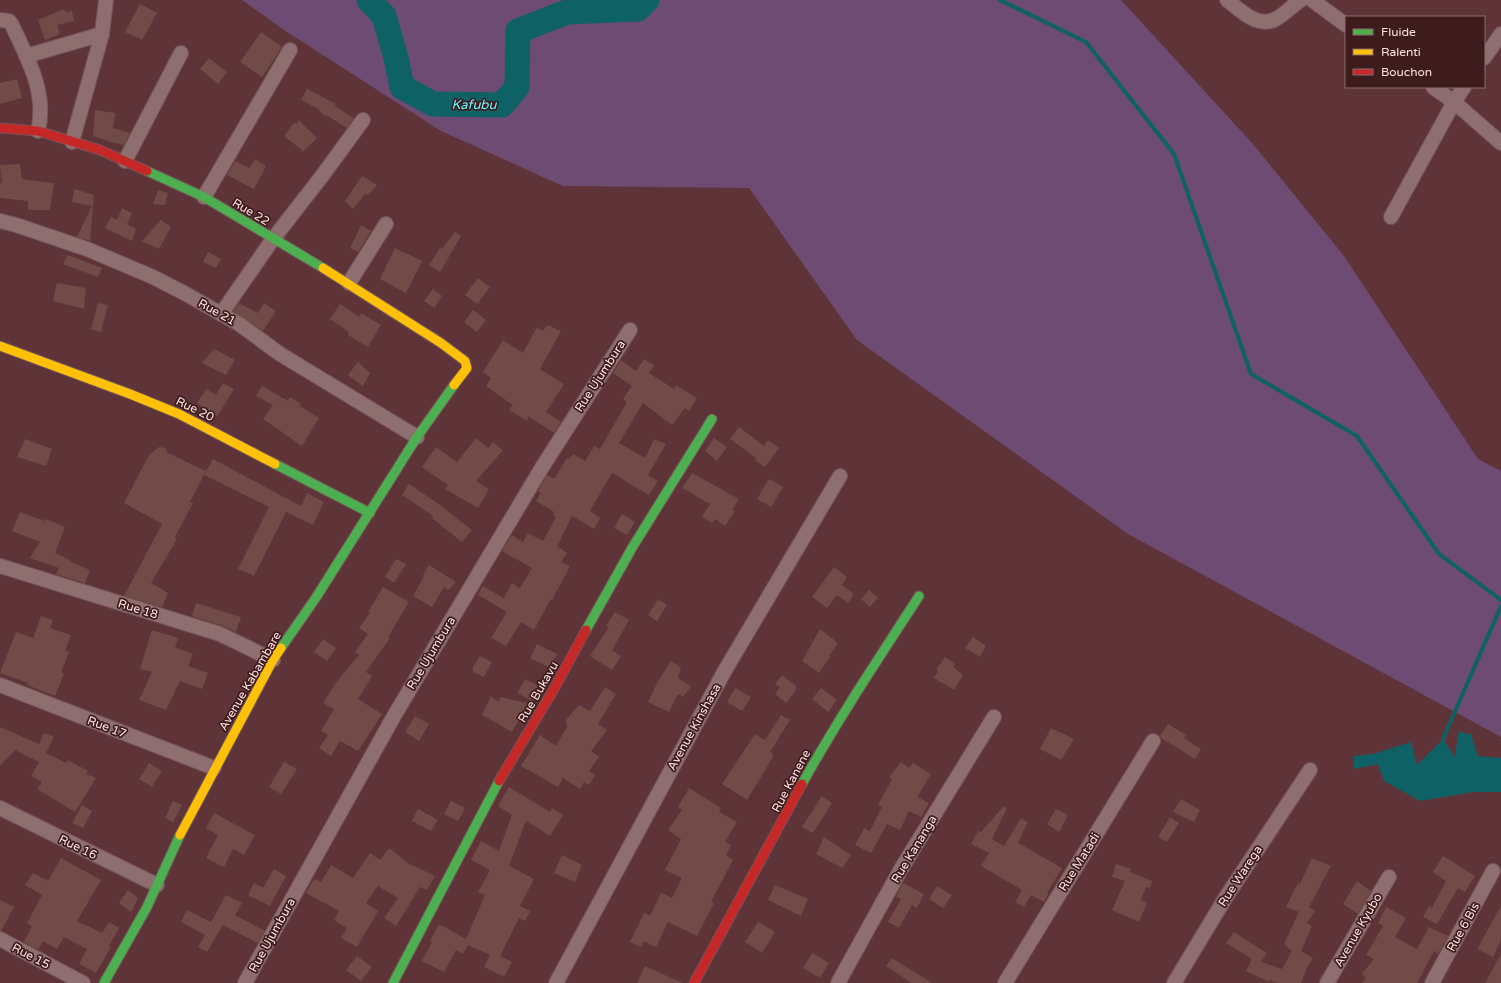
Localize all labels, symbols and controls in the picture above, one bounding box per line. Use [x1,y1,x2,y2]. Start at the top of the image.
legend [1345,16,1485,88]
text: Fluide [1381,25,1416,39]
text: Ralenti [1381,45,1421,59]
text: Bouchon [1381,65,1432,79]
water label: Kafubu [452,97,498,113]
street label: Rue 22 [230,195,272,229]
street label: Rue 21 [196,296,238,328]
street label: Rue Ujumbura [572,338,628,414]
street label: Rue 20 [174,394,217,424]
street label: Rue 18 [116,596,160,622]
street label: Rue Ujumbura [404,614,458,692]
street label: Avenue Kabambare [216,629,284,733]
street label: Rue Bukavu [515,659,561,725]
street label: Avenue Kinshasa [664,681,724,773]
street label: Rue 17 [85,713,129,741]
street label: Rue Kanene [769,747,813,815]
street label: Rue Kananga [888,813,940,885]
street label: Rue Matadi [1056,830,1102,894]
street label: Rue 16 [57,832,99,862]
street label: Rue Warega [1215,843,1265,909]
street label: Avenue Kyubo [1331,891,1385,969]
street label: Rue Ujumbura [246,896,298,974]
street label: Rue 6 Bis [1444,900,1482,954]
street label: Rue 15 [10,940,52,972]

